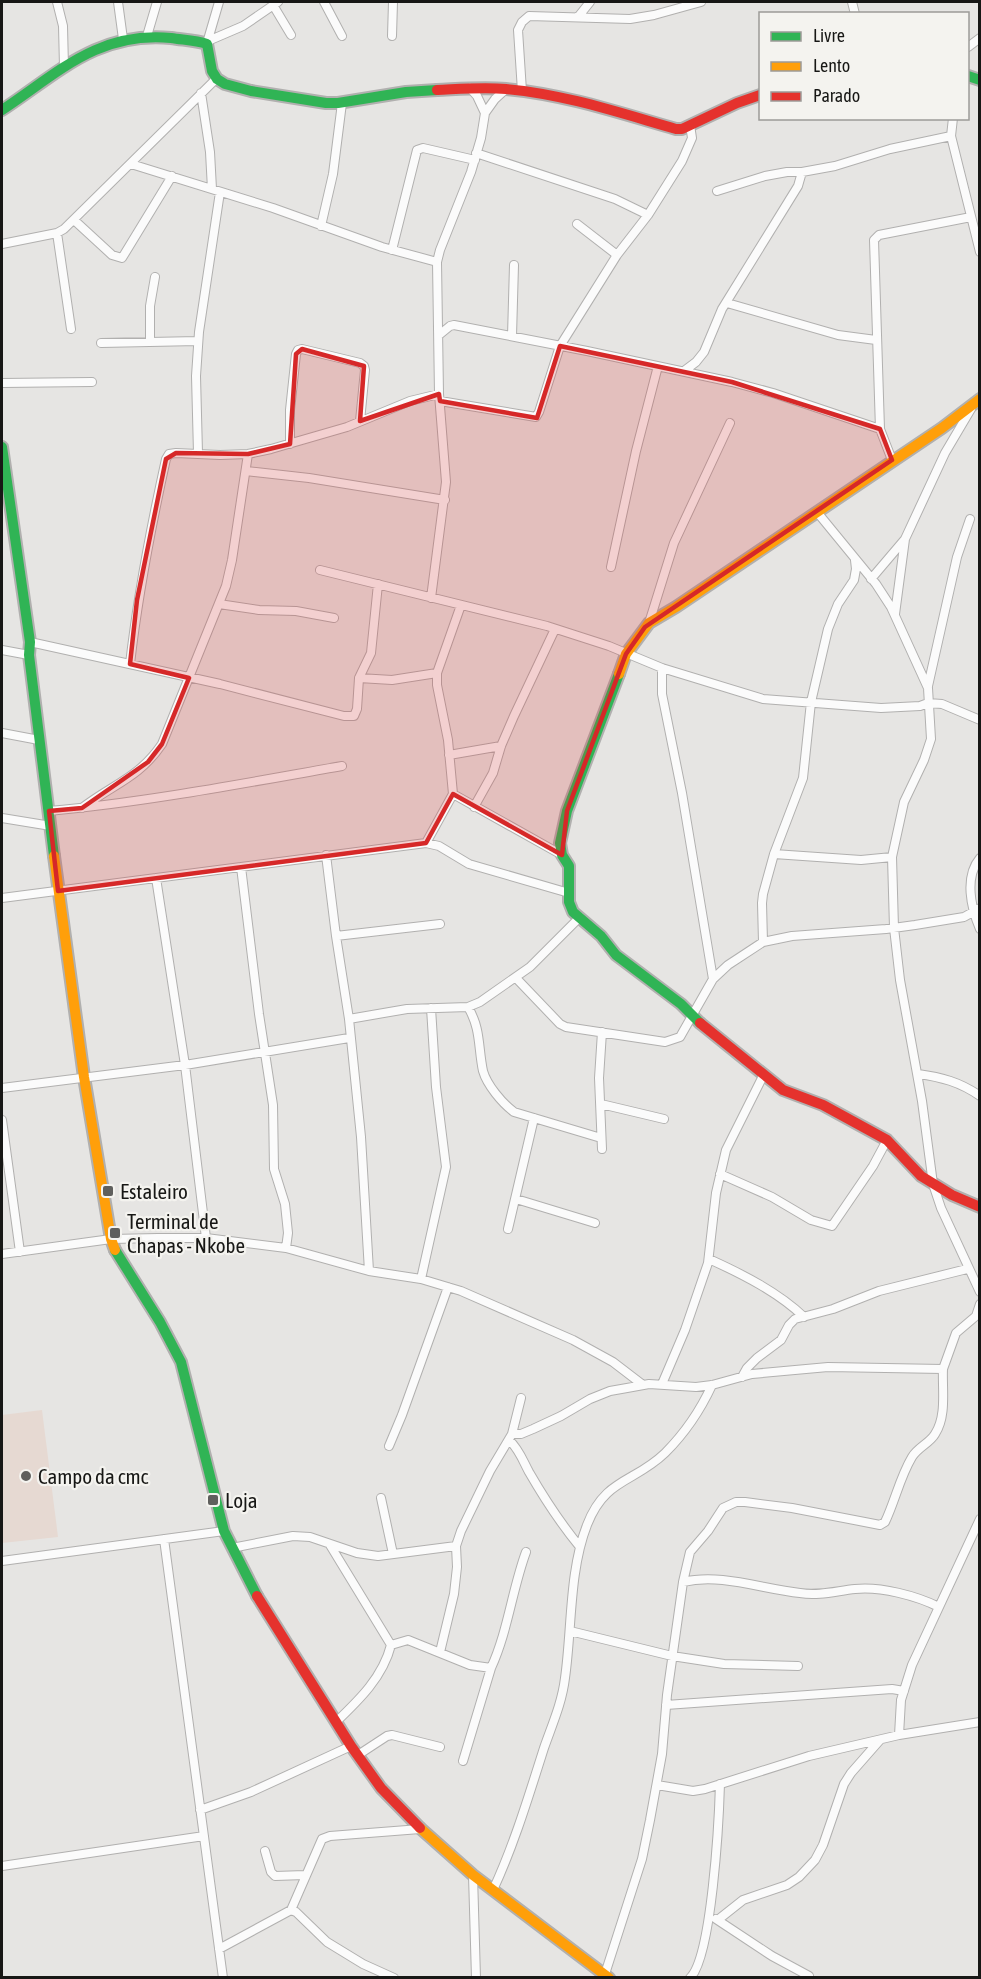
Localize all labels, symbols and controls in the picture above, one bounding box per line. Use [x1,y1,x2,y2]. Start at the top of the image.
legend [759,12,969,120]
text: Livre [813,25,845,46]
text: Lento [813,55,850,76]
text: Parado [813,85,860,106]
place label: Estaleiro [120,1179,188,1203]
marker: Estaleiro [101,1184,115,1198]
place label: Terminal de Chapas - Nkobe [127,1209,245,1257]
marker: Terminal de Chapas - Nkobe [108,1226,122,1240]
place label: Campo da cmc [38,1464,149,1488]
marker: Campo da cmc [19,1469,33,1483]
place label: Loja [225,1488,258,1512]
marker: Loja [206,1493,220,1507]

